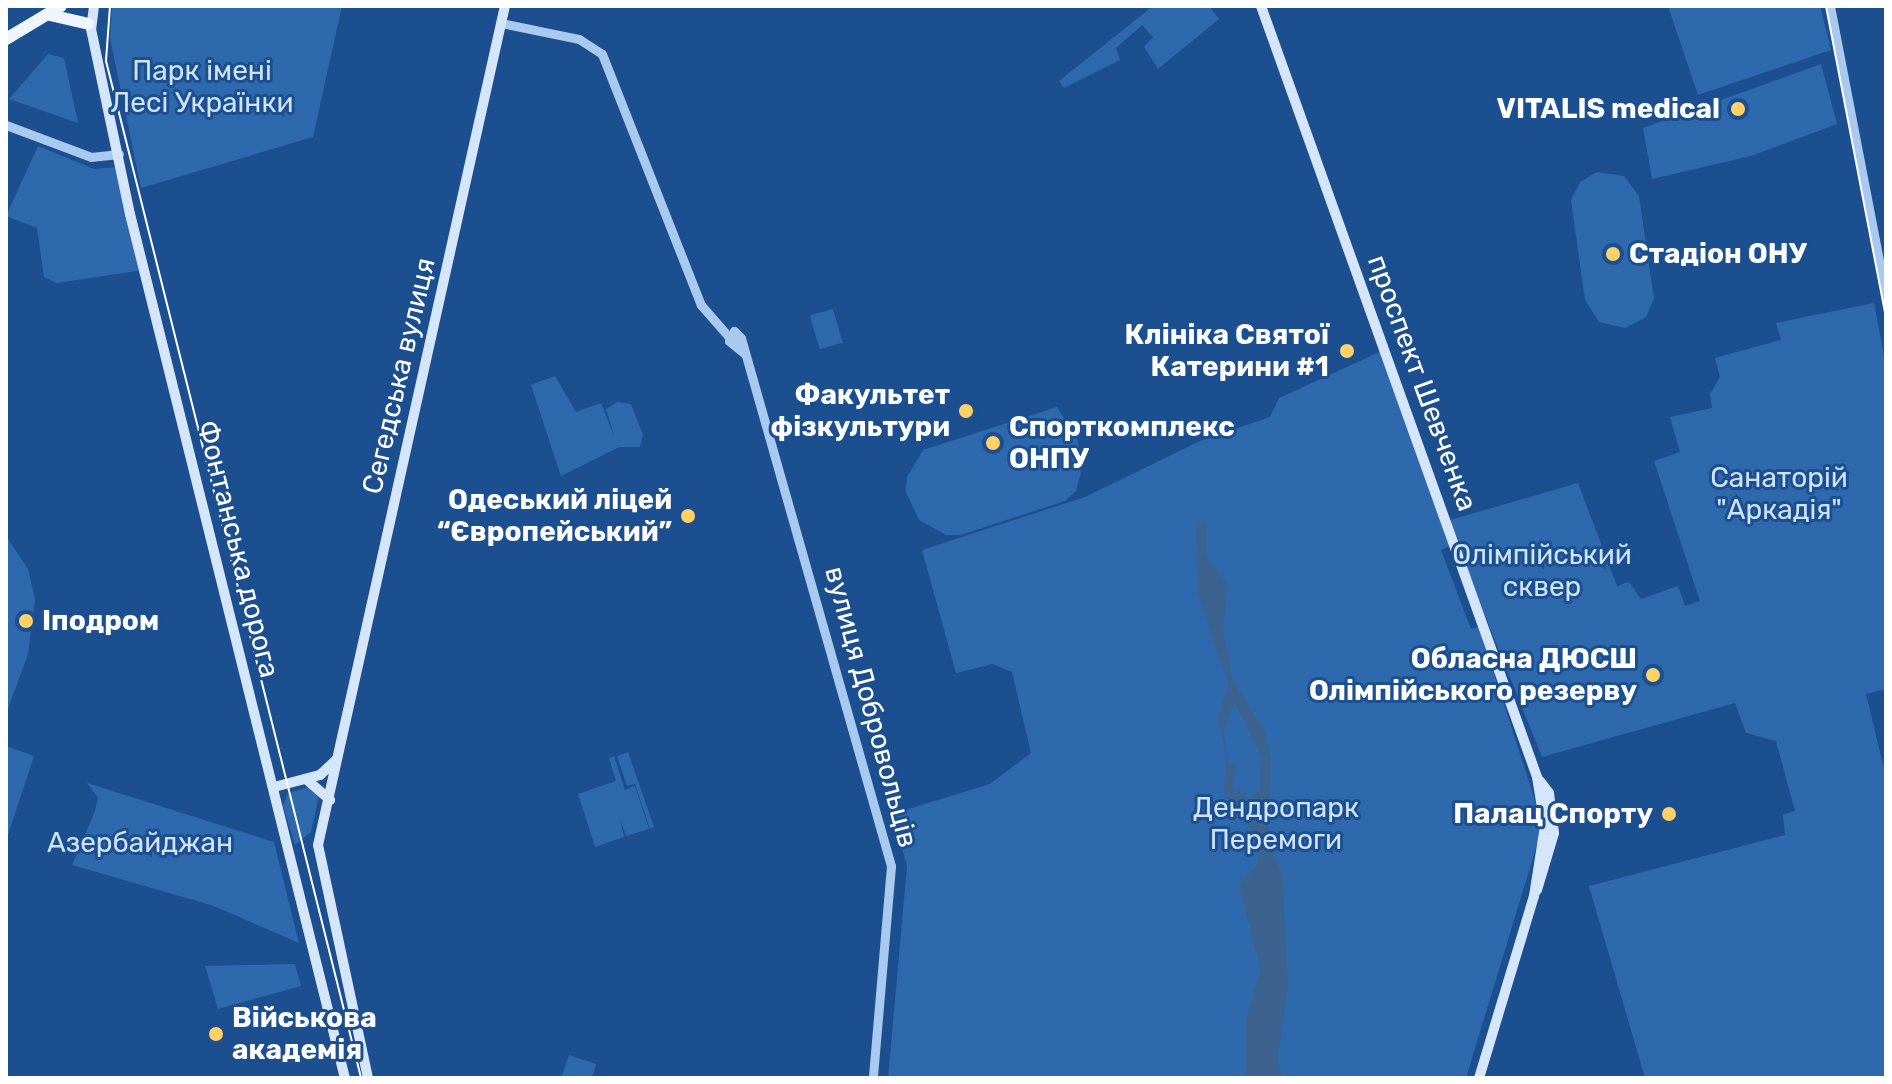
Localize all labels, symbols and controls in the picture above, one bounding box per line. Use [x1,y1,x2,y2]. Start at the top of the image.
park label: Парк імені Лесі Українки [111,54,293,120]
place label: VITALIS medical [1497,92,1720,126]
marker: VITALIS medical [1727,98,1749,120]
place label: Стадіон ОНУ [1629,237,1807,271]
marker: Стадіон ОНУ [1604,245,1622,263]
street label: проспект Шевченка [1360,250,1484,516]
street label: Сегедська вулиця [355,255,443,497]
place label: Клініка Святої Катерини #1 [1125,318,1329,384]
marker: Клініка Святої Катерини #1 [1336,340,1358,362]
place label: Факультет фізкультури [771,378,950,444]
marker: Факультет фізкультури [957,402,975,420]
place label: Спорткомплекс ОНПУ [1009,410,1235,476]
street label: Фонтанська дорога [190,417,286,681]
marker: Спорткомплекс ОНПУ [984,434,1002,452]
park label: Санаторій "Аркадія" [1710,461,1848,527]
place label: Одеський ліцей “Європейський” [437,483,672,549]
marker: Одеський ліцей “Європейський” [679,507,697,525]
park label: Олімпійський сквер [1452,538,1632,604]
street label: вулиця Добровольців [817,563,925,851]
place label: Іподром [42,604,159,638]
marker: Іподром [17,612,35,630]
place label: Обласна ДЮСШ Олімпійського резерву [1309,642,1637,708]
marker: Обласна ДЮСШ Олімпійського резерву [1644,666,1662,684]
park label: Дендропарк Перемоги [1193,791,1359,857]
place label: Палац Спорту [1453,797,1653,831]
marker: Палац Спорту [1660,805,1678,823]
park label: Азербайджан [47,826,233,860]
place label: Військова академія [232,1001,377,1067]
marker: Військова академія [207,1025,225,1043]

